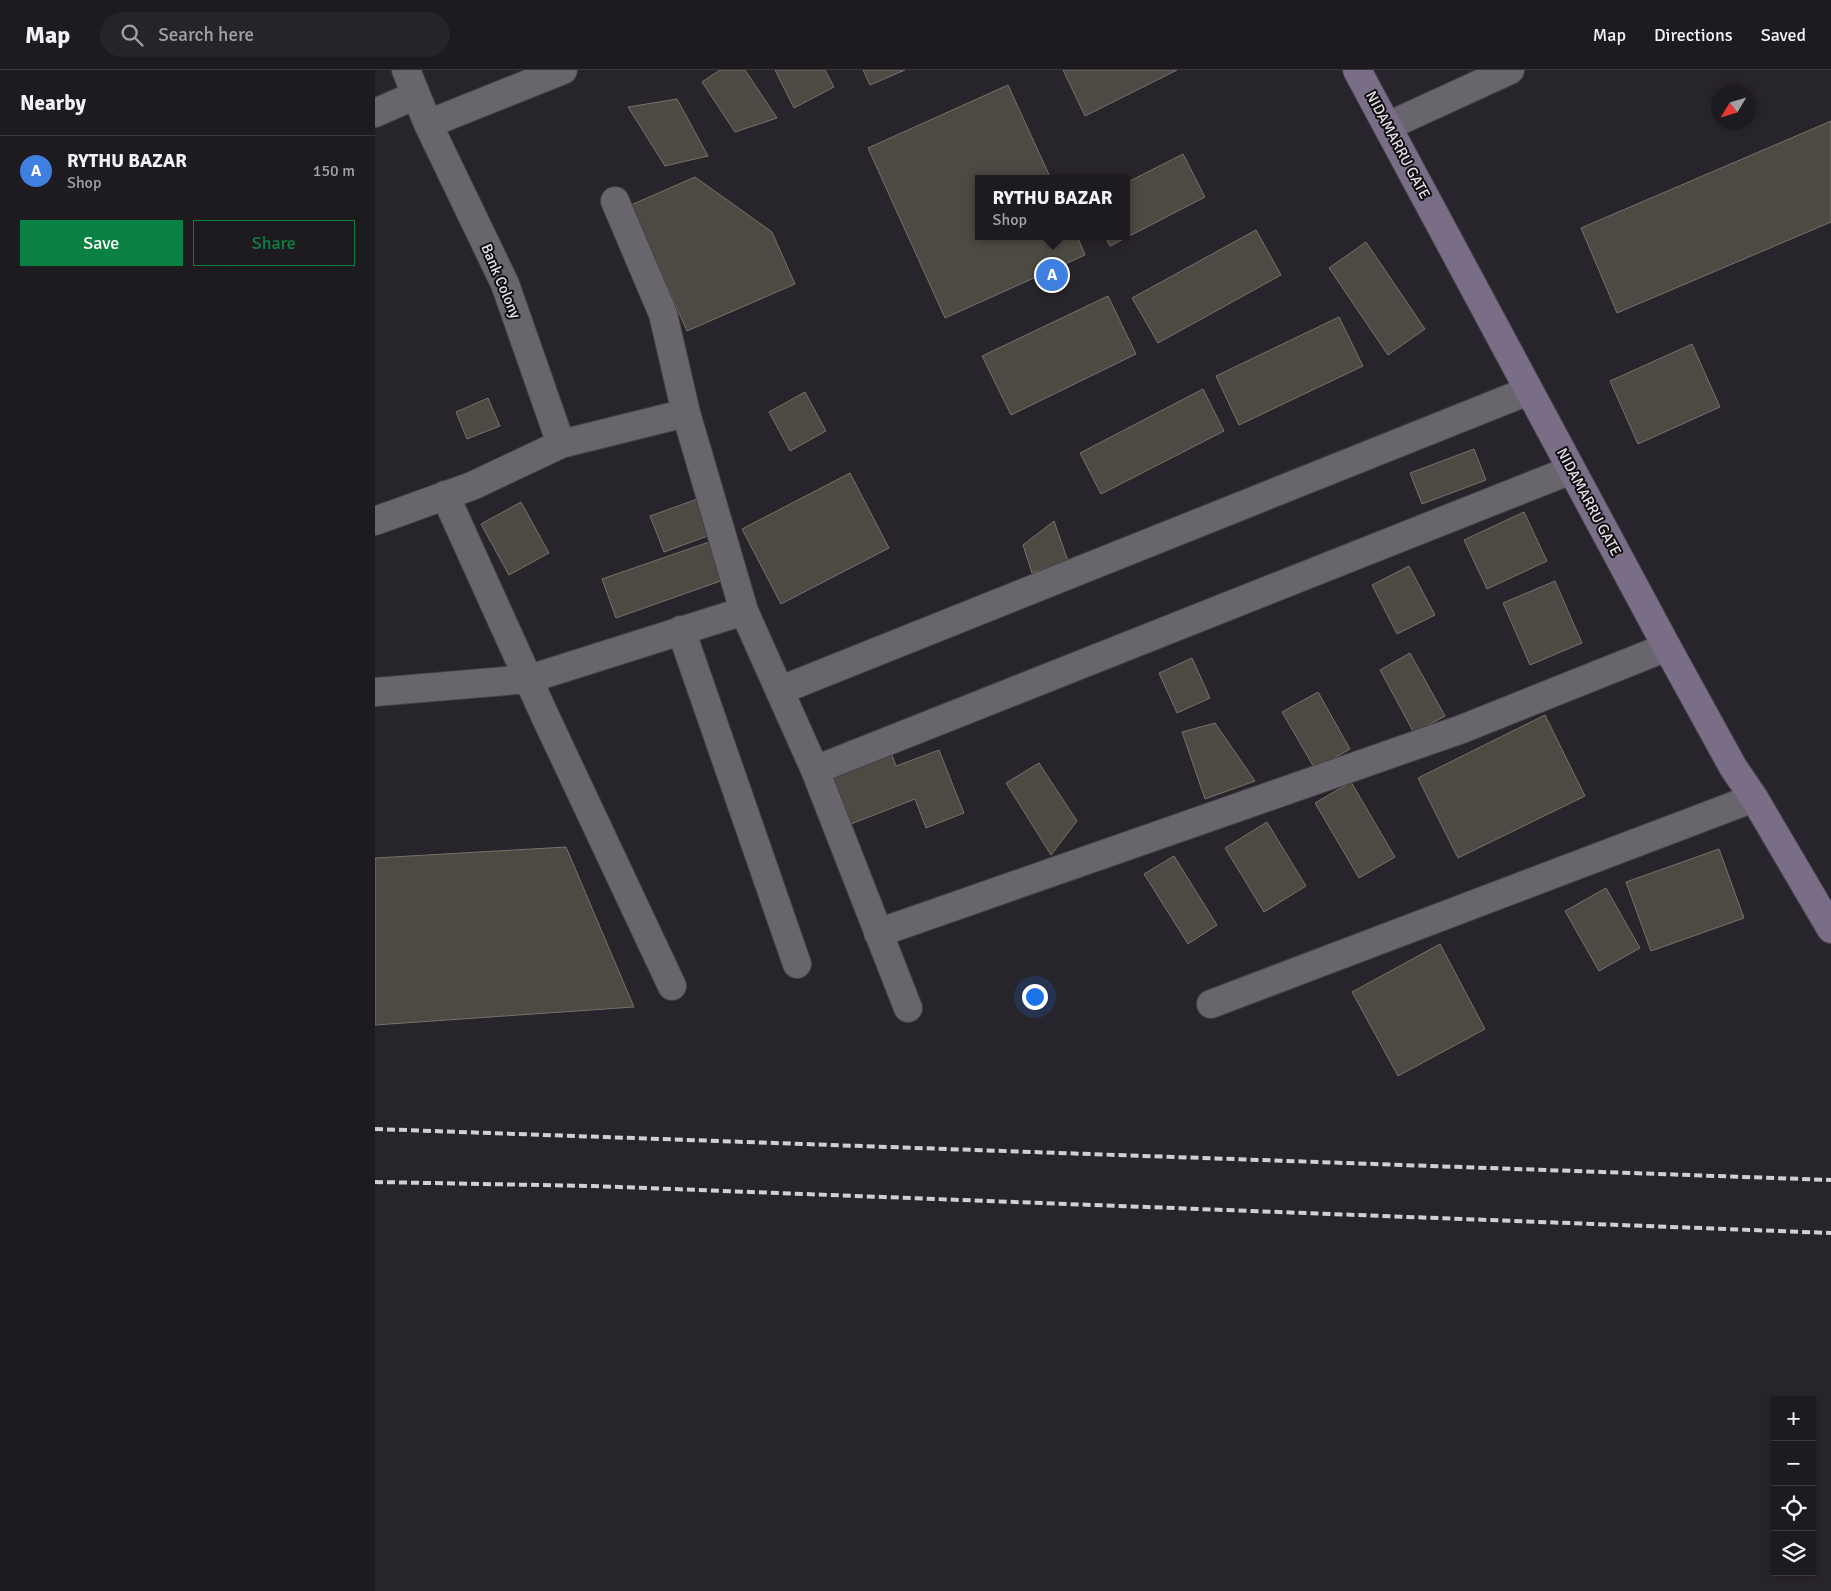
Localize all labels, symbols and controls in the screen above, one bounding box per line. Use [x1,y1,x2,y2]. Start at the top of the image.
search box [100,12,450,57]
text: Map [25,20,70,50]
icon: search [118,21,146,49]
text: Search here [158,23,254,47]
text: Map [1593,24,1626,46]
text: Directions [1654,24,1733,46]
text: Saved [1761,24,1806,46]
north arrow [1711,85,1756,130]
street label: NIDAMARRU GATE [1362,88,1434,202]
text: Nearby [20,90,86,116]
text: RYTHU BAZAR [67,149,187,173]
text: A [31,161,41,181]
text: 150 m [313,161,355,181]
text: Shop [67,173,101,193]
popup [975,175,1130,240]
text: RYTHU BAZAR [993,186,1112,210]
text: Shop [993,210,1027,230]
button: Save [20,220,183,266]
button: Share [193,220,355,266]
street label: Bank Colony [477,241,525,321]
pin: A [1036,256,1068,294]
street label: NIDAMARRU GATE [1553,445,1625,559]
your location [1022,984,1048,1010]
map controls [1771,1396,1816,1576]
button: + [1771,1396,1816,1441]
button: − [1771,1441,1816,1486]
button: locate [1771,1486,1816,1531]
button: layers [1771,1531,1816,1576]

